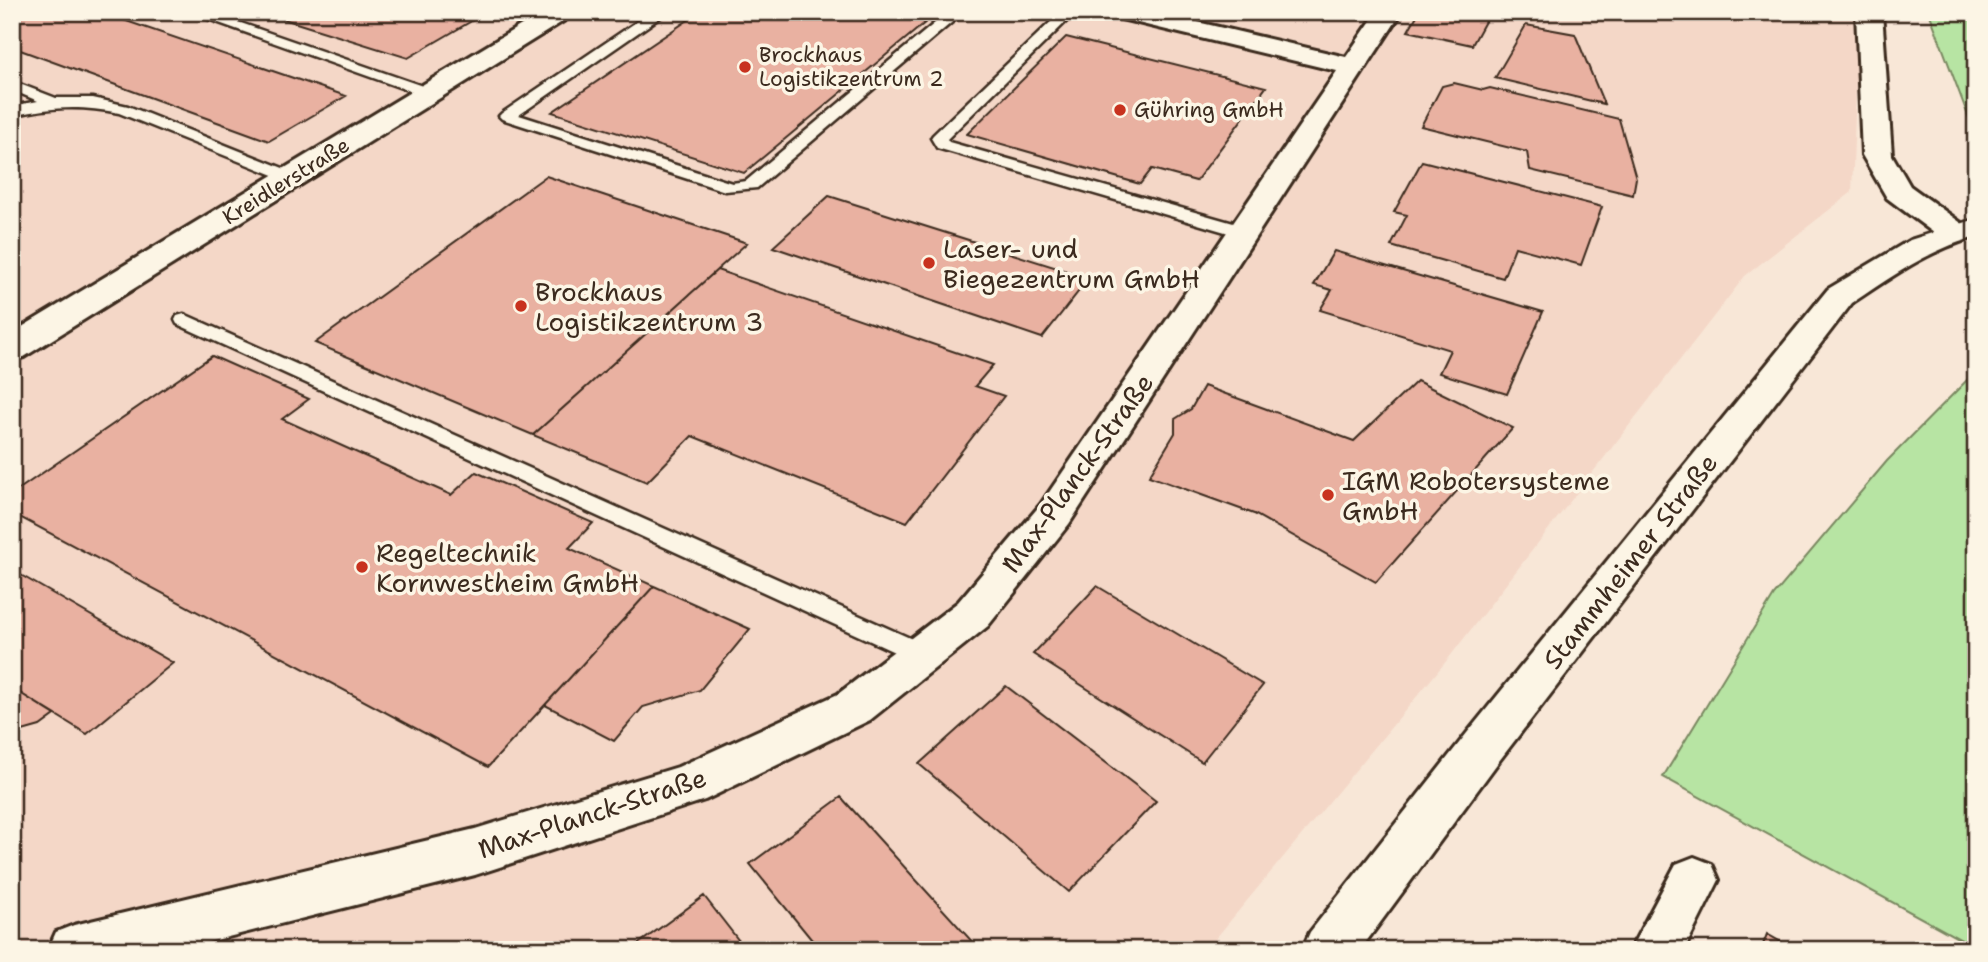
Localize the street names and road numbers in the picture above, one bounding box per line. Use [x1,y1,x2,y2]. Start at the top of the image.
street label: Kreidlerstraße [217,131,355,231]
street label: Max-Planck-Straße [993,366,1161,580]
street label: Stammheimer Straße [1535,446,1725,676]
street label: Max-Planck-Straße [473,760,711,866]

